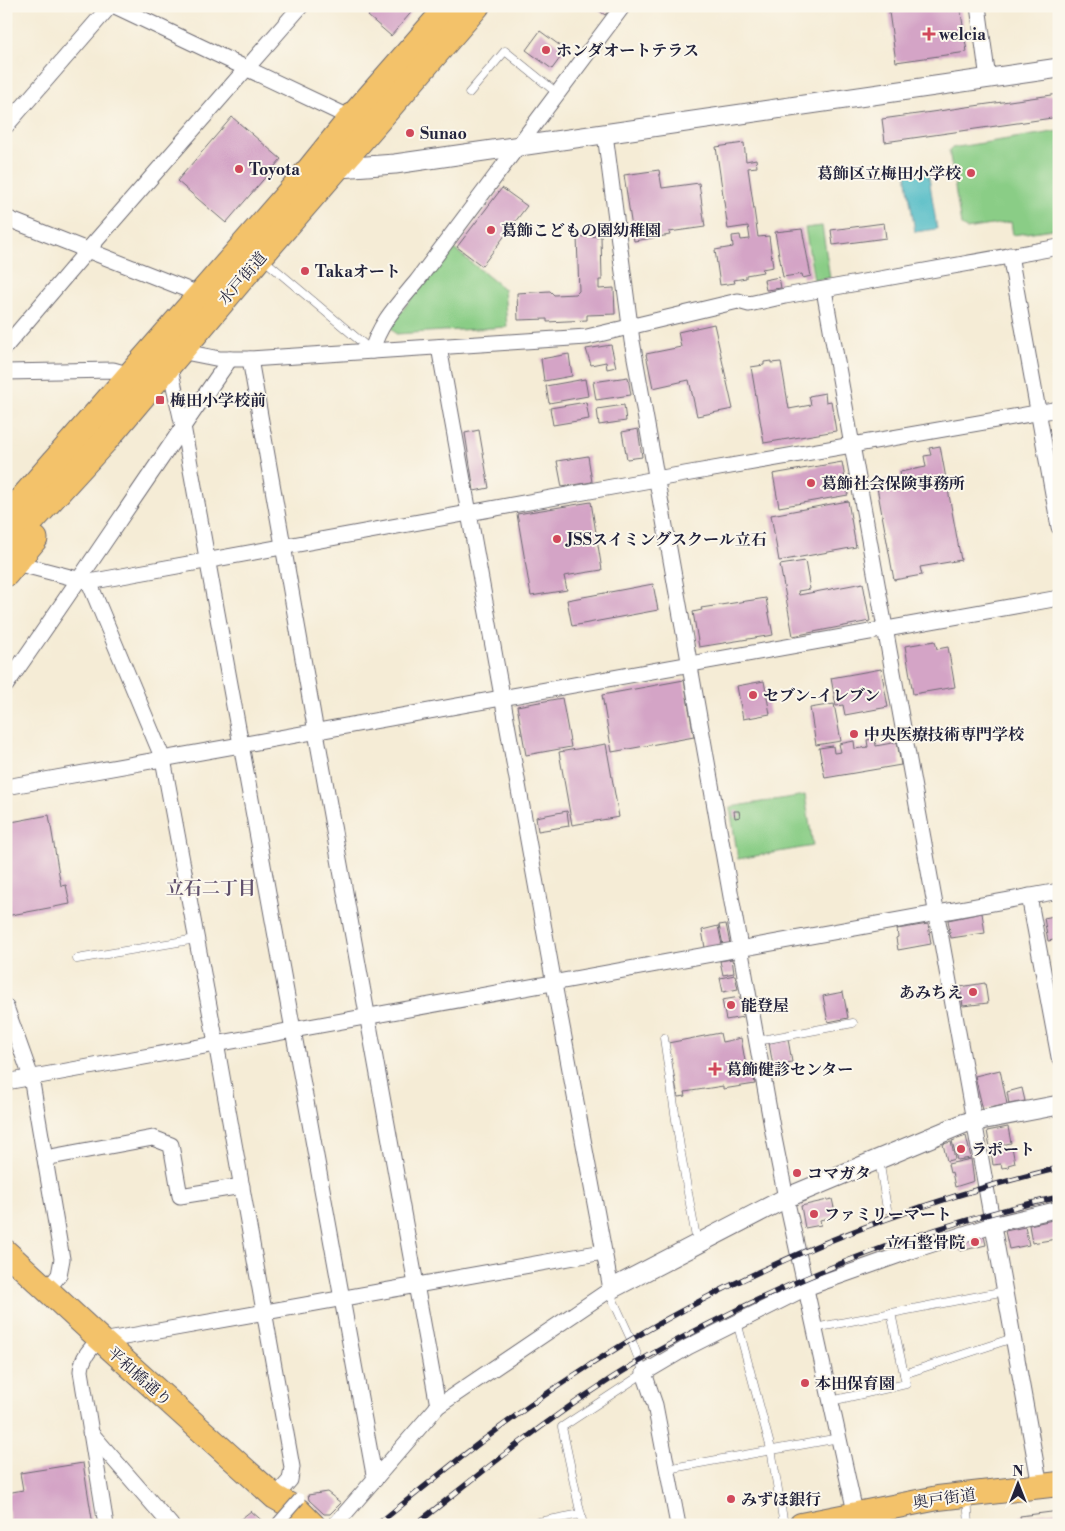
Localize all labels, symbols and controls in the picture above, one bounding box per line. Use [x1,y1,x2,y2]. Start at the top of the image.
place label: welcia [938,25,986,45]
marker: welcia [923,28,935,40]
place label: ホンダオートテラス [556,41,699,61]
marker: ホンダオートテラス [540,44,552,56]
place label: Sunao [420,124,467,144]
marker: Sunao [404,127,416,139]
place label: Toyota [249,160,300,180]
marker: Toyota [233,163,245,175]
place label: 葛飾区立梅田小学校 [817,164,962,184]
marker: 葛飾区立梅田小学校 [965,167,977,179]
place label: 葛飾こどもの園幼稚園 [501,221,661,241]
marker: 葛飾こどもの園幼稚園 [485,224,497,236]
street label: 水戸街道 [214,248,271,309]
place label: Takaオート [315,262,401,282]
marker: Takaオート [299,265,311,277]
place label: 梅田小学校前 [170,391,266,411]
marker: 梅田小学校前 [154,394,166,406]
place label: 葛飾社会保険事務所 [821,474,965,494]
marker: 葛飾社会保険事務所 [805,477,817,489]
place label: JSSスイミングスクール立石 [565,530,767,550]
marker: JSSスイミングスクール立石 [551,533,563,545]
place label: セブン-イレブン [763,686,880,706]
marker: セブン-イレブン [747,689,759,701]
place label: 中央医療技術専門学校 [864,725,1025,745]
marker: 中央医療技術専門学校 [848,728,860,740]
district label: 立石二丁目 [166,877,256,900]
place label: あみちえ [899,983,963,1003]
marker: あみちえ [967,986,979,998]
place label: 能登屋 [741,996,789,1016]
marker: 能登屋 [725,999,737,1011]
place label: 葛飾健診センター [726,1060,853,1080]
marker: 葛飾健診センター [708,1062,722,1076]
place label: ラポート [971,1140,1035,1160]
marker: ラポート [955,1143,967,1155]
place label: コマガタ [807,1164,871,1184]
marker: コマガタ [791,1167,803,1179]
place label: ファミリーマート [824,1205,952,1225]
marker: ファミリーマート [808,1208,820,1220]
place label: 立石整骨院 [885,1233,965,1253]
marker: 立石整骨院 [969,1236,981,1248]
street label: 平和橋通り [103,1343,176,1411]
place label: 本田保育園 [815,1374,895,1394]
marker: 本田保育園 [799,1377,811,1389]
north arrow [992,1458,1042,1508]
text: N [1012,1463,1024,1481]
street label: 奥戸街道 [911,1485,977,1513]
place label: みずほ銀行 [741,1490,821,1510]
marker: みずほ銀行 [725,1493,737,1505]

